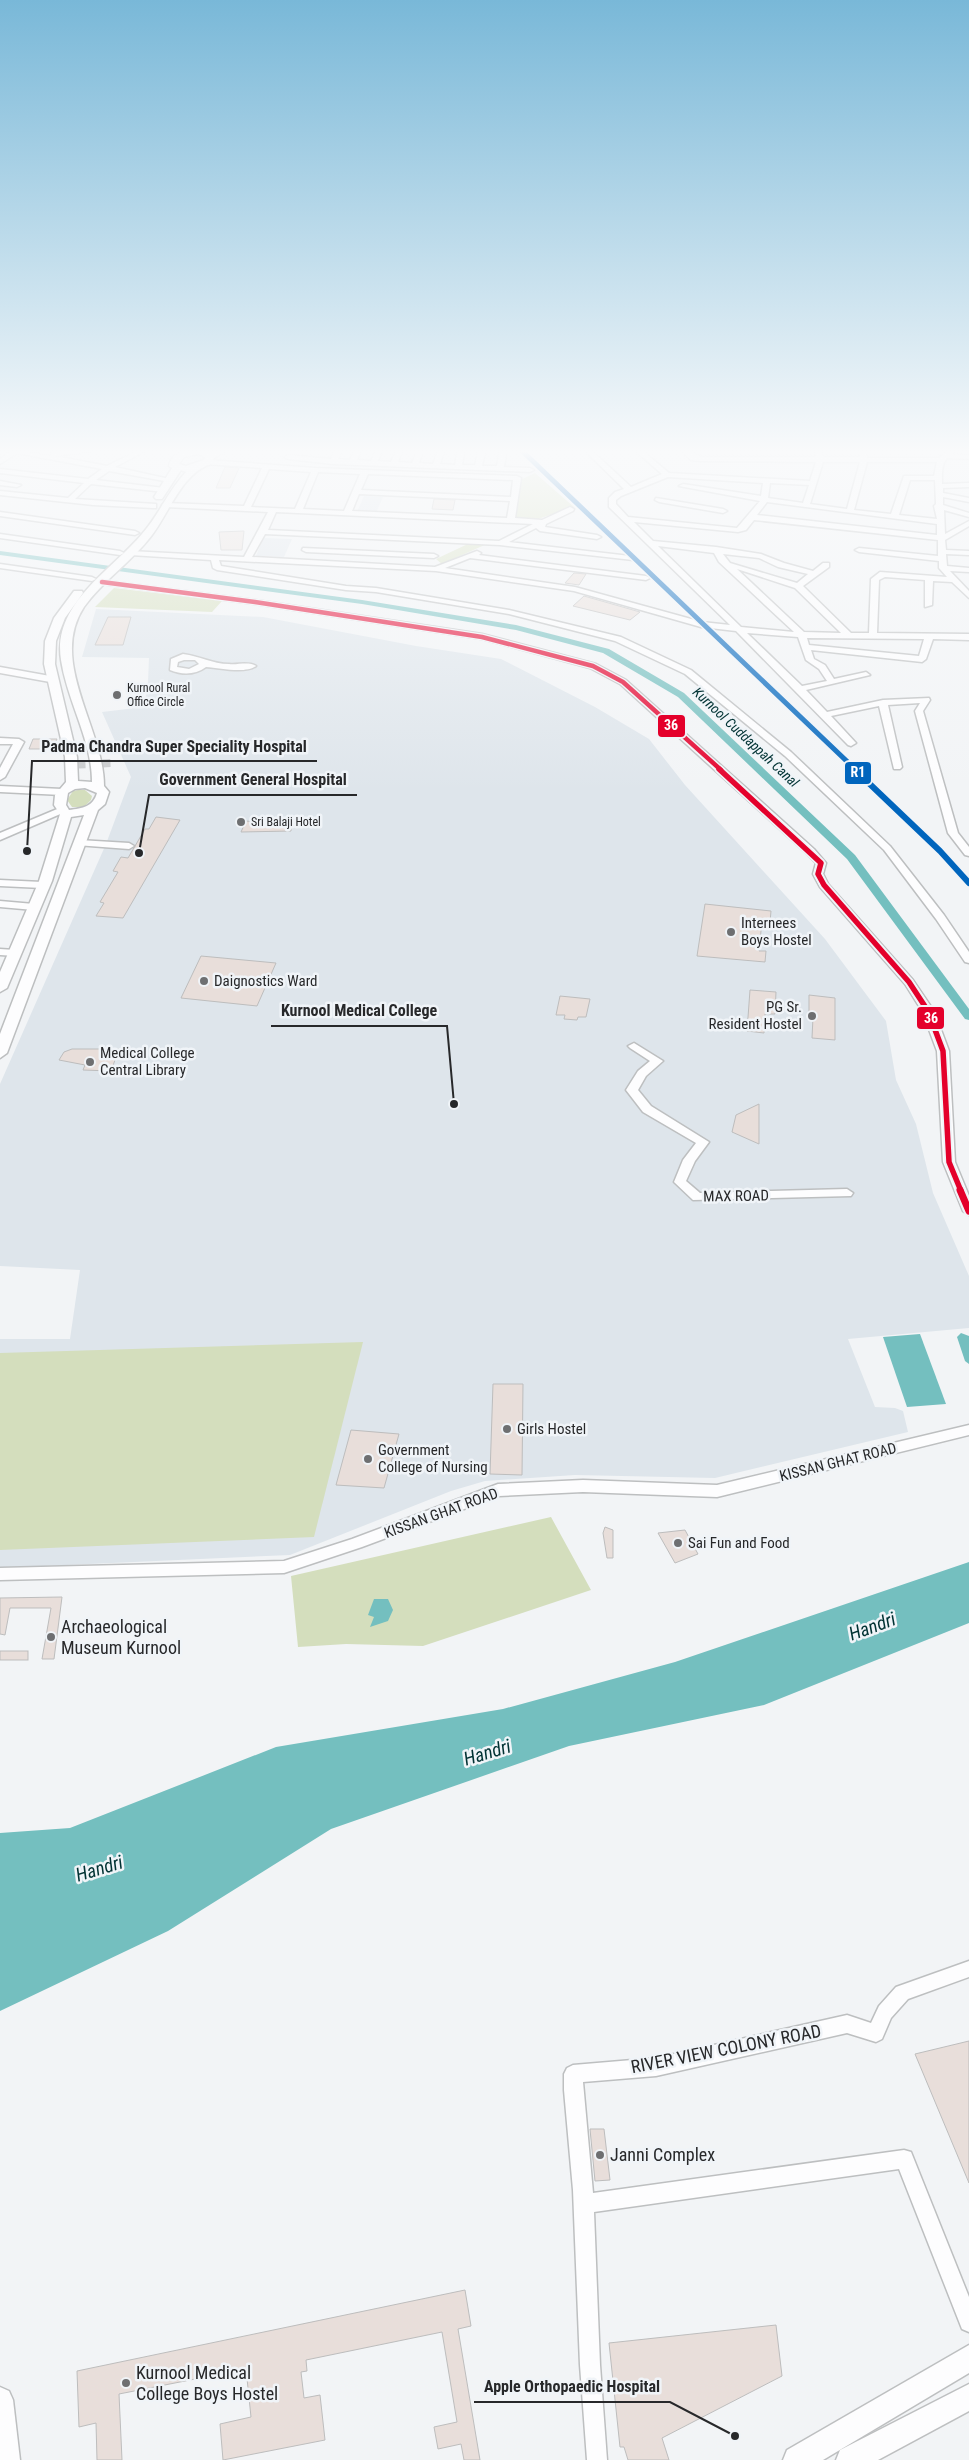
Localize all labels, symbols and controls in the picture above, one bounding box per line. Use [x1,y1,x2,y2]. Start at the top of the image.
place label: Kurnool Rural Office Circle [127,681,190,709]
water label: Kurnool Cuddappah Canal [690,684,803,791]
marker: Kurnool Rural Office Circle [111,689,123,701]
line badge: 36 [657,714,686,738]
text: 36 [664,717,678,733]
callout: Padma Chandra Super Speciality Hospital [32,730,317,761]
text: Padma Chandra Super Speciality Hospital [41,737,307,756]
line badge: R1 [844,761,872,785]
callout: Government General Hospital [149,764,357,795]
text: R1 [851,764,865,780]
text: Government General Hospital [159,770,347,789]
place label: Sri Balaji Hotel [251,815,321,829]
marker: Sri Balaji Hotel [235,816,247,828]
place label: Internees Boys Hostel [741,914,812,949]
marker: Internees Boys Hostel [725,926,737,938]
place label: Daignostics Ward [214,972,318,990]
marker: Daignostics Ward [198,975,210,987]
callout: Kurnool Medical College [271,995,447,1026]
place label: PG Sr. Resident Hostel [709,998,802,1033]
text: Kurnool Medical College [281,1001,437,1020]
line badge: 36 [916,1006,945,1030]
marker: PG Sr. Resident Hostel [806,1010,818,1022]
text: 36 [924,1010,938,1026]
place label: Medical College Central Library [100,1044,195,1079]
marker: Medical College Central Library [84,1056,96,1068]
street label: MAX ROAD [703,1186,769,1206]
place label: Girls Hostel [517,1420,586,1438]
marker: Girls Hostel [501,1423,513,1435]
street label: KISSAN GHAT ROAD [778,1439,898,1485]
place label: Government College of Nursing [378,1441,488,1476]
marker: Government College of Nursing [362,1453,374,1465]
street label: KISSAN GHAT ROAD [382,1484,500,1542]
place label: Sai Fun and Food [688,1534,790,1552]
marker: Sai Fun and Food [672,1537,684,1549]
water label: Handri [846,1607,899,1646]
place label: Archaeological Museum Kurnool [61,1616,181,1658]
marker: Archaeological Museum Kurnool [45,1631,57,1643]
water label: Handri [461,1734,514,1771]
water label: Handri [73,1850,126,1887]
street label: RIVER VIEW COLONY ROAD [629,2020,823,2077]
place label: Janni Complex [610,2144,715,2165]
marker: Janni Complex [594,2149,606,2161]
place label: Kurnool Medical College Boys Hostel [136,2362,278,2404]
callout: Apple Orthopaedic Hospital [474,2371,670,2402]
marker: Kurnool Medical College Boys Hostel [120,2377,132,2389]
text: Apple Orthopaedic Hospital [484,2377,660,2396]

